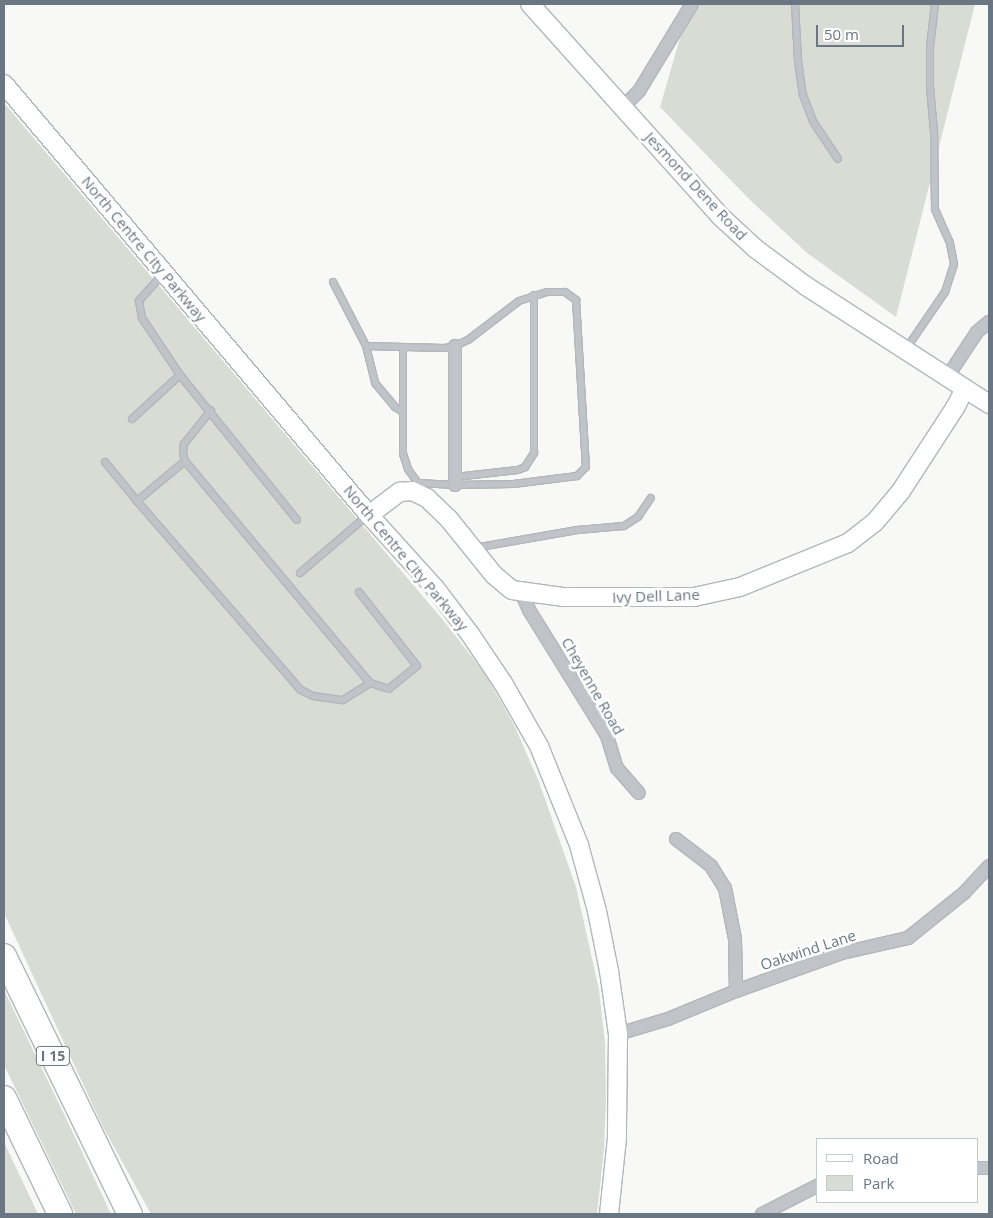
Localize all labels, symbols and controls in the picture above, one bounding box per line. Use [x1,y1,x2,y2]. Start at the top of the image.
scale bar [818,15,906,47]
text: 50 m [824,24,859,44]
street label: Jesmond Dene Road [641,128,751,244]
street label: North Centre City Parkway [78,173,210,325]
street label: North Centre City Parkway [340,482,472,634]
street label: Ivy Dell Lane [612,585,700,607]
street label: Cheyenne Road [558,634,628,738]
street label: Oakwind Lane [758,926,858,974]
road number: I 15 [36,1044,70,1068]
legend [816,1138,978,1203]
text: Road [863,1148,899,1168]
text: Park [863,1173,894,1193]

